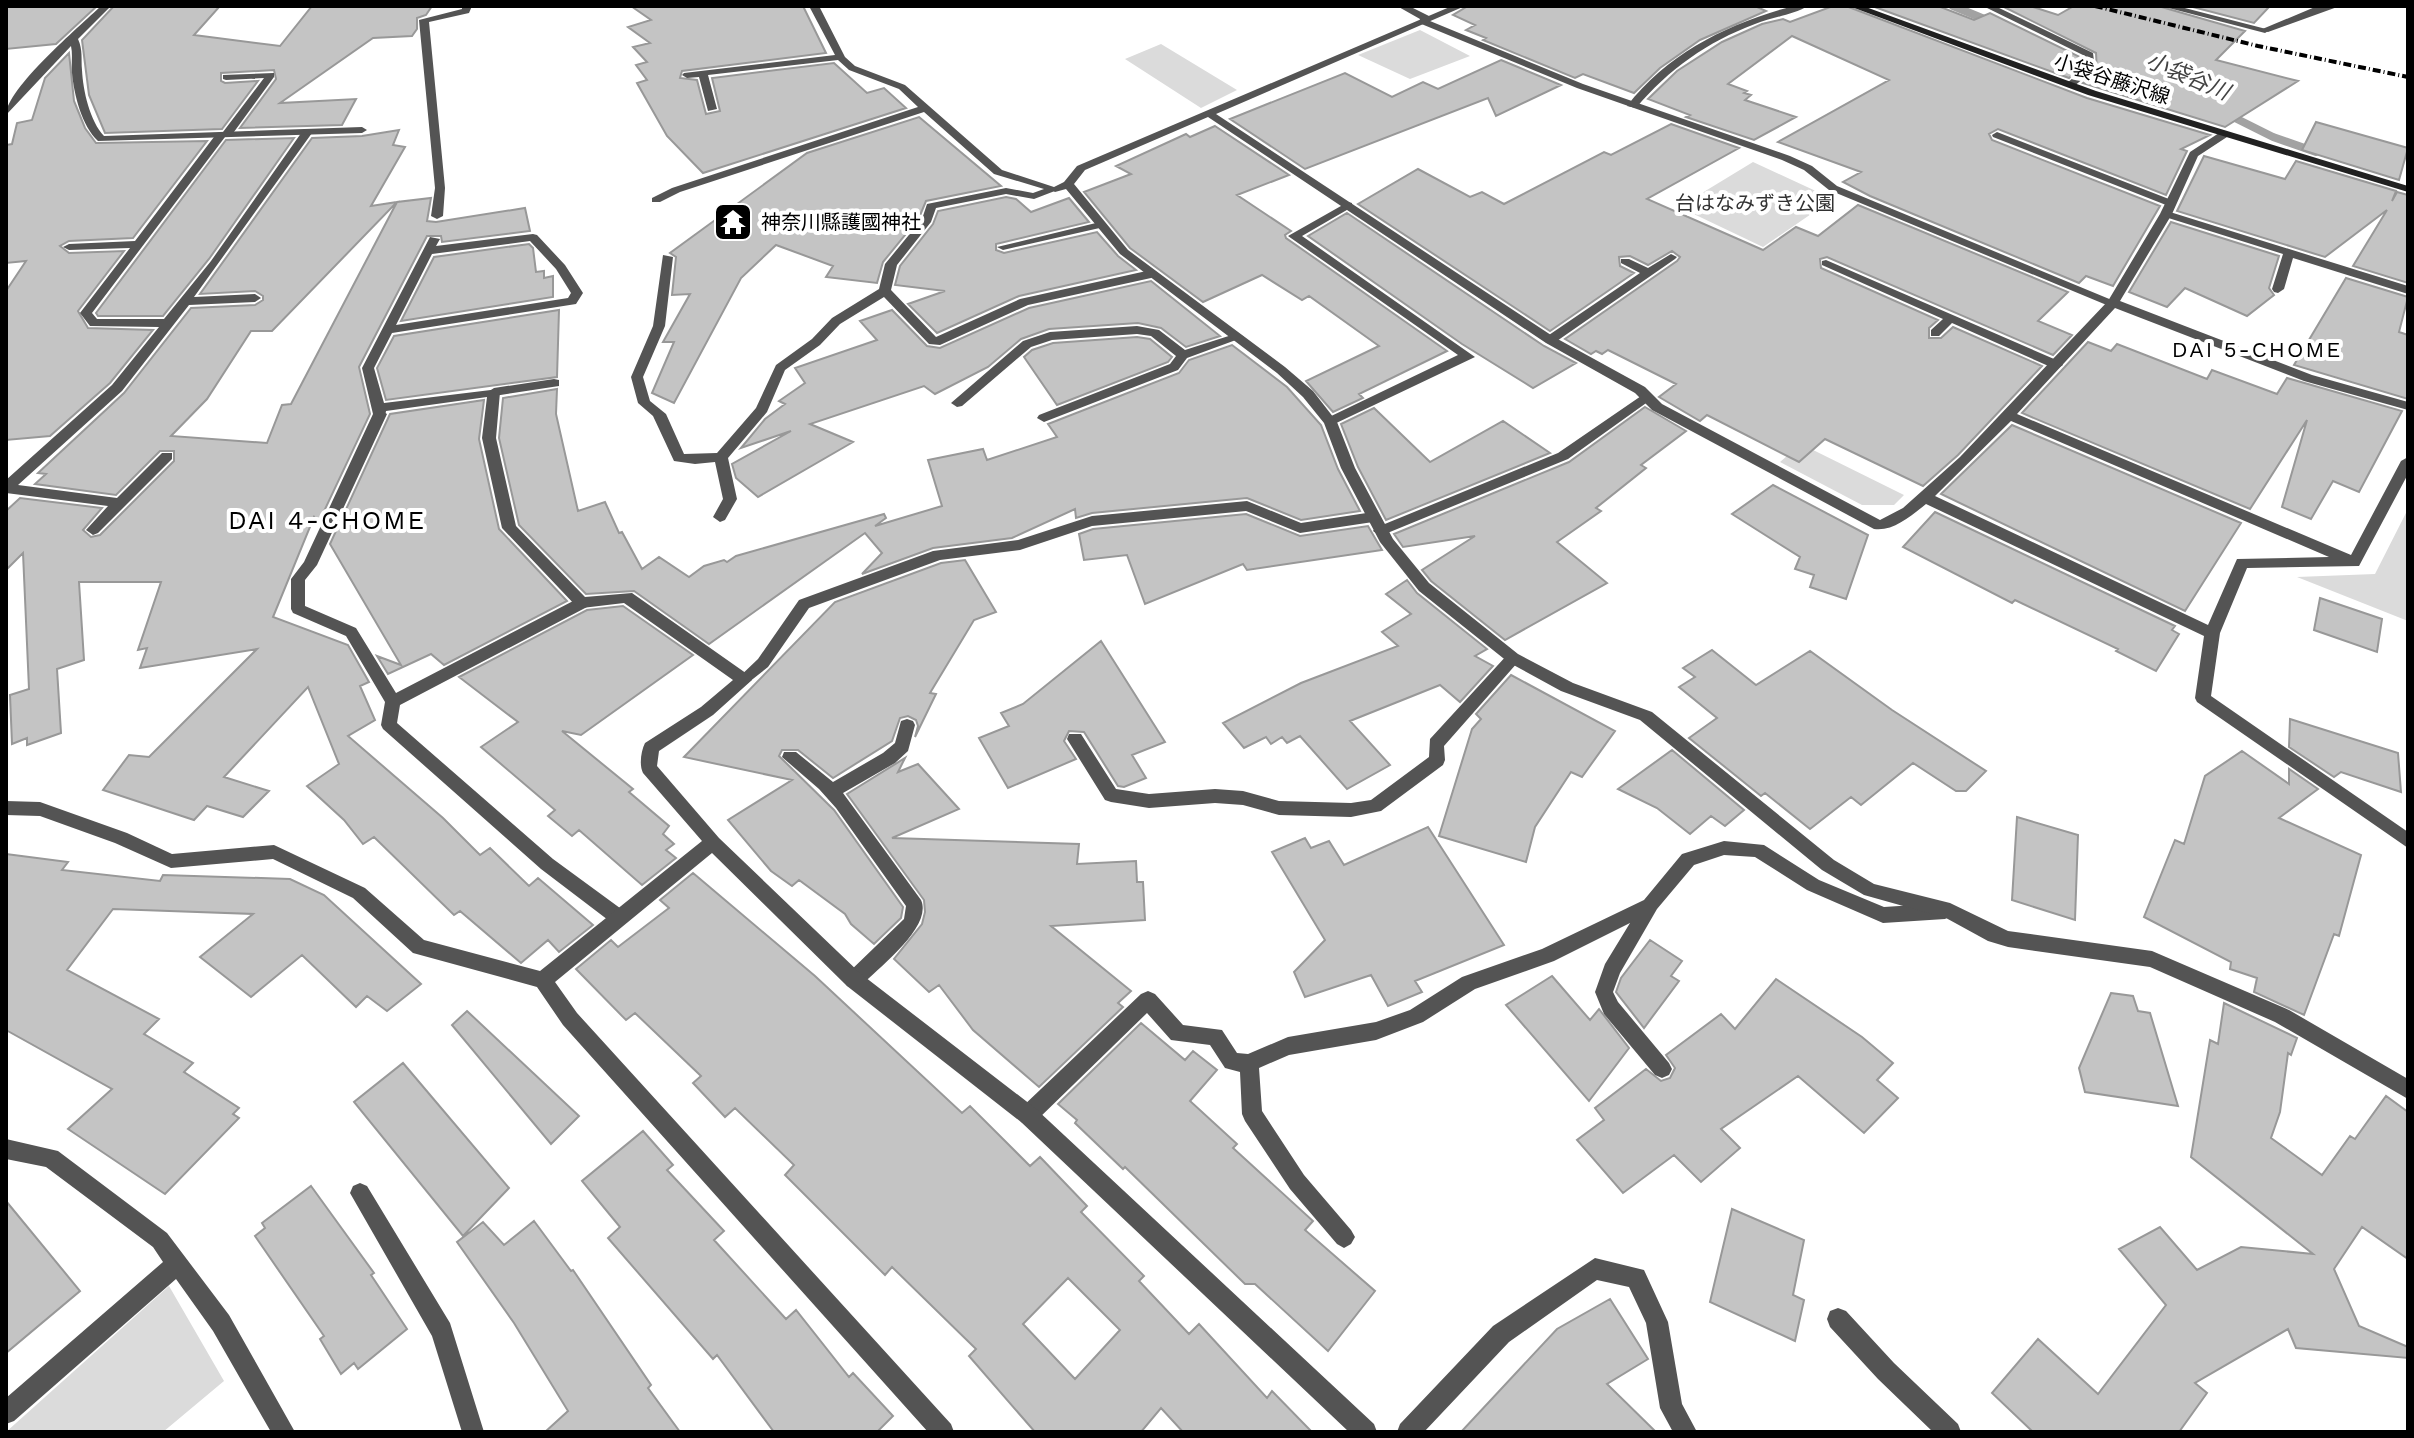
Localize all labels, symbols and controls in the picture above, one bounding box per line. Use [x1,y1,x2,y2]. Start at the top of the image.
water label: 小袋谷川 [2143,47,2235,105]
street label: 小袋谷藤沢線 [2051,49,2173,109]
park label: 台はなみずき公園 [1675,191,1835,215]
temple icon: 神奈川縣護國神社 [712,201,754,243]
place label: 神奈川縣護國神社 [761,210,921,234]
district label: DAI 5-CHOME [2172,337,2342,362]
district label: DAI 4-CHOME [228,505,426,535]

